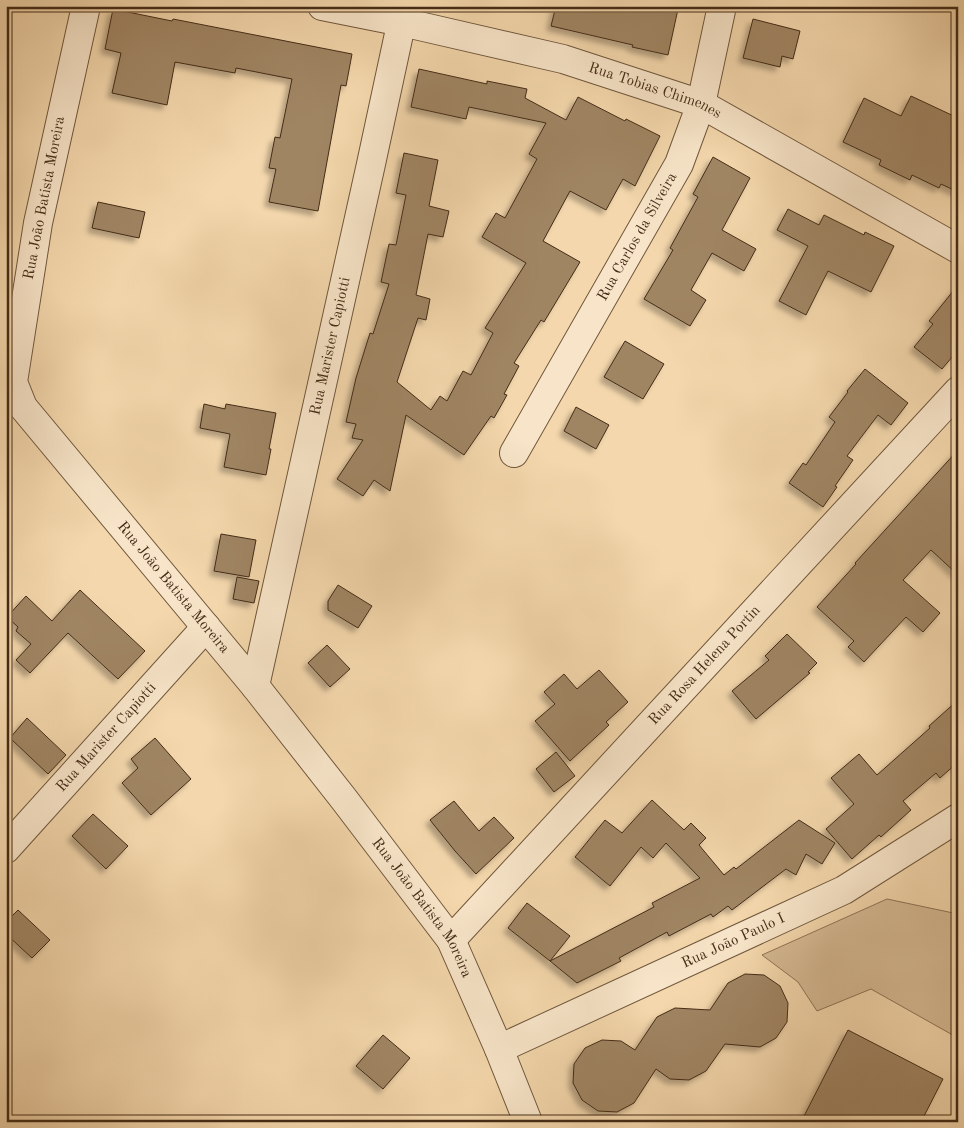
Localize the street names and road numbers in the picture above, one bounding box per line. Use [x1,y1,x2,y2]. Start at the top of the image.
street label: Rua Tobias Chimenes [587,60,724,121]
street label: Rua João Batista Moreira [22,114,68,281]
street label: Rua Carlos da Silveira [595,170,680,303]
street label: Rua Marister Capiotti [308,276,353,417]
street label: Rua João Batista Moreira [114,519,232,657]
street label: Rua Rosa Helena Portin [646,603,763,728]
street label: Rua Marister Capiotti [54,680,159,795]
street label: Rua João Batista Moreira [369,835,474,980]
street label: Rua João Paulo I [679,911,787,971]

